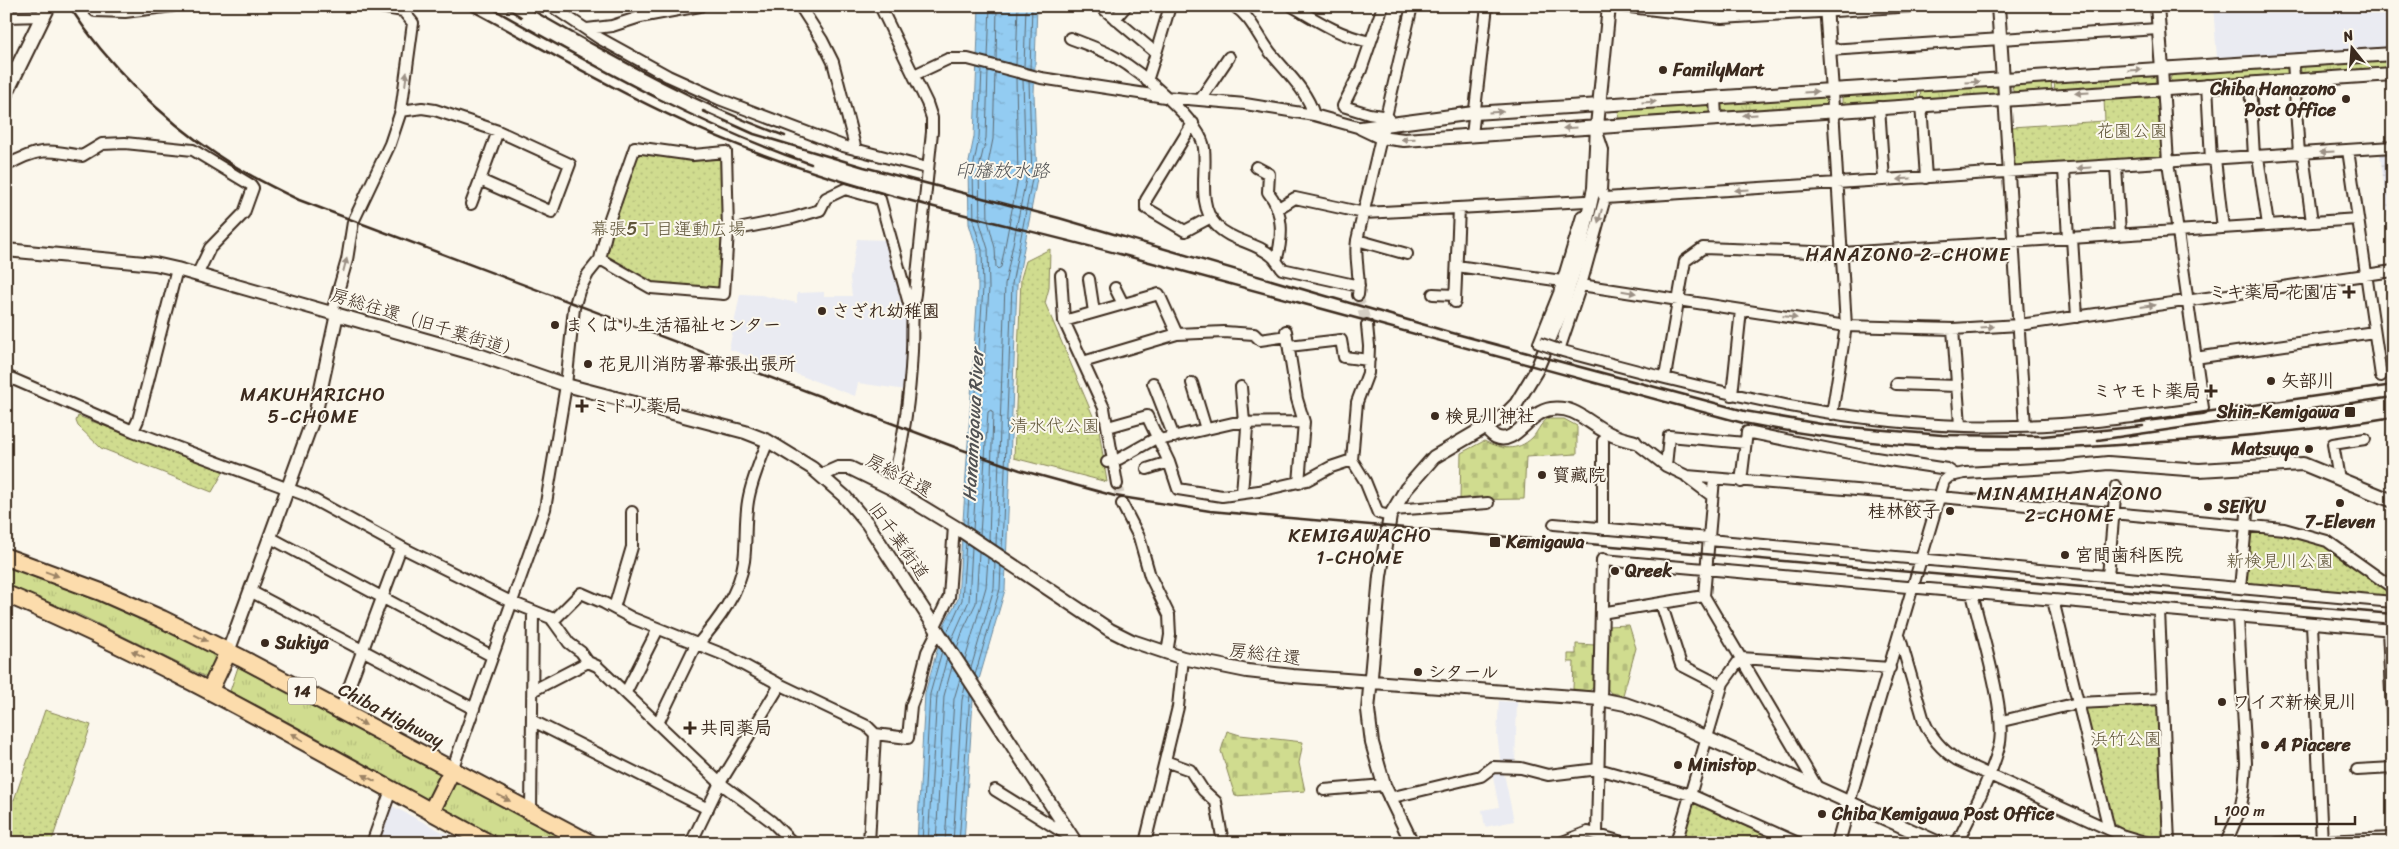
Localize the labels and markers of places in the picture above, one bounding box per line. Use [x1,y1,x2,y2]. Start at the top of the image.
place label: FamilyMart [1672,54,1765,86]
marker: FamilyMart [1657,64,1669,76]
place label: Chiba Hanazono Post Office [2209,73,2337,126]
marker: Chiba Hanazono Post Office [2340,93,2352,105]
place label: ミキ薬局 花園店 [2208,276,2339,308]
marker: ミキ薬局 花園店 [2343,286,2355,298]
place label: さざれ幼稚園 [832,295,940,327]
marker: さざれ幼稚園 [816,305,828,317]
place label: まくはり生活福祉センター [565,309,781,341]
marker: まくはり生活福祉センター [549,319,561,331]
place label: 花見川消防署幕張出張所 [598,348,796,380]
marker: 花見川消防署幕張出張所 [582,358,594,370]
place label: 矢部川 [2281,365,2335,397]
place label: ミヤモト薬局 [2093,375,2201,407]
marker: 矢部川 [2265,375,2277,387]
marker: ミヤモト薬局 [2205,385,2217,397]
place label: ミドリ薬局 [592,390,682,422]
place label: Shin-Kemigawa [2216,396,2340,428]
marker: ミドリ薬局 [576,400,588,412]
place label: 検見川神社 [1445,400,1535,432]
marker: Shin-Kemigawa [2343,405,2357,419]
marker: 検見川神社 [1429,410,1441,422]
place label: Matsuya [2230,433,2300,465]
marker: Matsuya [2303,443,2315,455]
place label: 寳藏院 [1552,459,1606,491]
marker: 寳藏院 [1536,469,1548,481]
place label: SEIYU [2217,491,2267,523]
place label: 桂林餃子 [1868,495,1940,527]
marker: 7-Eleven [2334,497,2346,509]
marker: SEIYU [2202,501,2214,513]
marker: 桂林餃子 [1944,505,1956,517]
place label: 7-Eleven [2305,506,2375,538]
place label: Kemigawa [1505,526,1585,558]
marker: Kemigawa [1488,535,1502,549]
place label: 宮間歯科医院 [2075,539,2183,571]
marker: 宮間歯科医院 [2059,549,2071,561]
place label: Qreek [1625,555,1673,587]
marker: Qreek [1609,565,1621,577]
place label: Sukiya [274,627,330,659]
marker: Sukiya [259,637,271,649]
place label: シタール [1428,656,1499,688]
marker: シタール [1412,666,1424,678]
place label: ワイズ新検見川 [2232,686,2357,718]
marker: ワイズ新検見川 [2216,696,2228,708]
place label: 共同薬局 [700,712,772,744]
marker: 共同薬局 [684,722,696,734]
place label: A Piacere [2274,729,2351,761]
marker: A Piacere [2259,739,2271,751]
place label: Ministop [1687,749,1757,781]
marker: Ministop [1672,759,1684,771]
place label: Chiba Kemigawa Post Office [1831,798,2055,830]
marker: Chiba Kemigawa Post Office [1816,808,1828,820]

